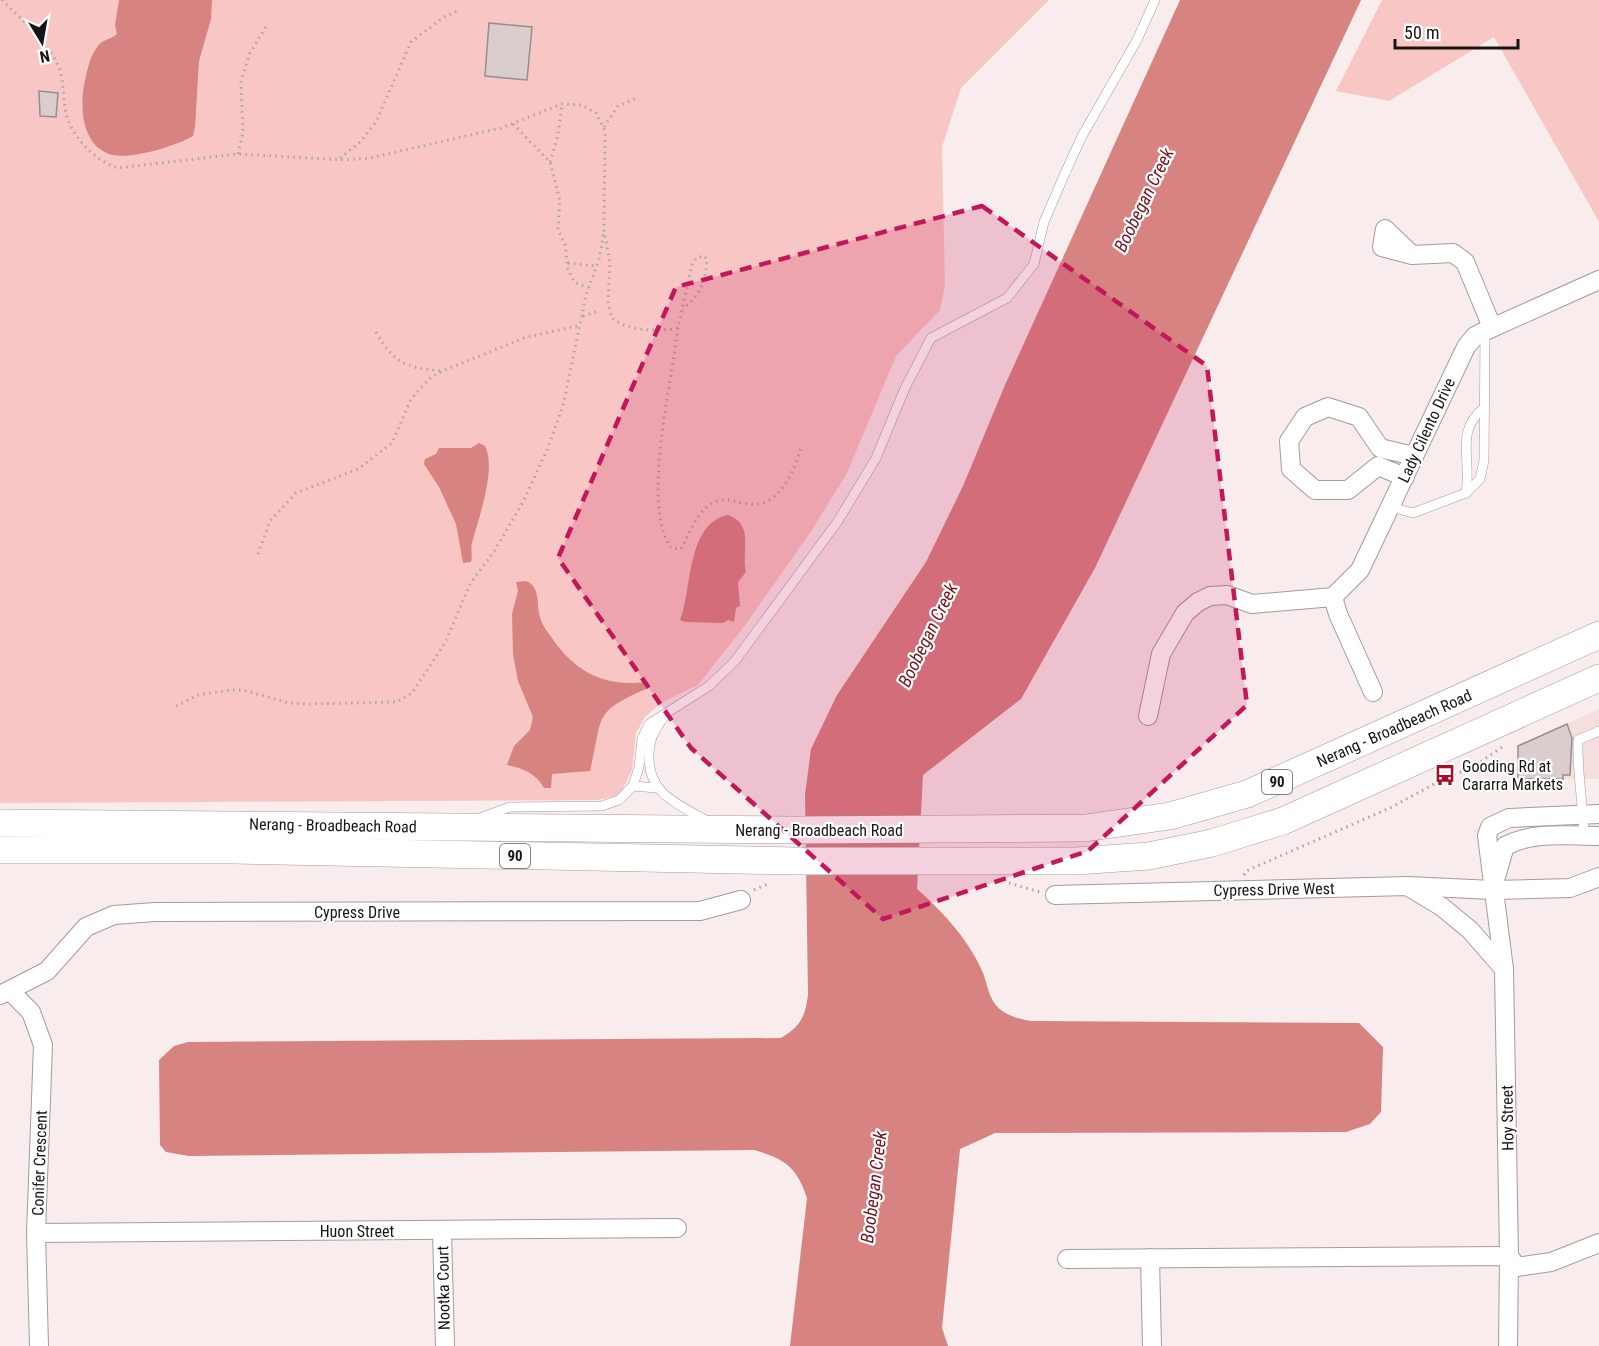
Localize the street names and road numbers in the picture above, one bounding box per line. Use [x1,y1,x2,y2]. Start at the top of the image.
street label: Lady Cilento Drive [1394,375,1459,486]
street label: Nerang - Broadbeach Road [1314,686,1475,771]
road number: 90 [1262,770,1292,794]
street label: Nerang - Broadbeach Road [249,815,417,836]
street label: Nerang - Broadbeach Road [735,821,903,840]
road number: 90 [500,844,530,868]
street label: Cypress Drive West [1213,879,1335,900]
street label: Cypress Drive [314,903,400,922]
street label: Hoy Street [1497,1085,1518,1151]
street label: Conifer Crescent [28,1110,51,1216]
street label: Huon Street [320,1222,395,1241]
street label: Nootka Court [433,1246,454,1330]

